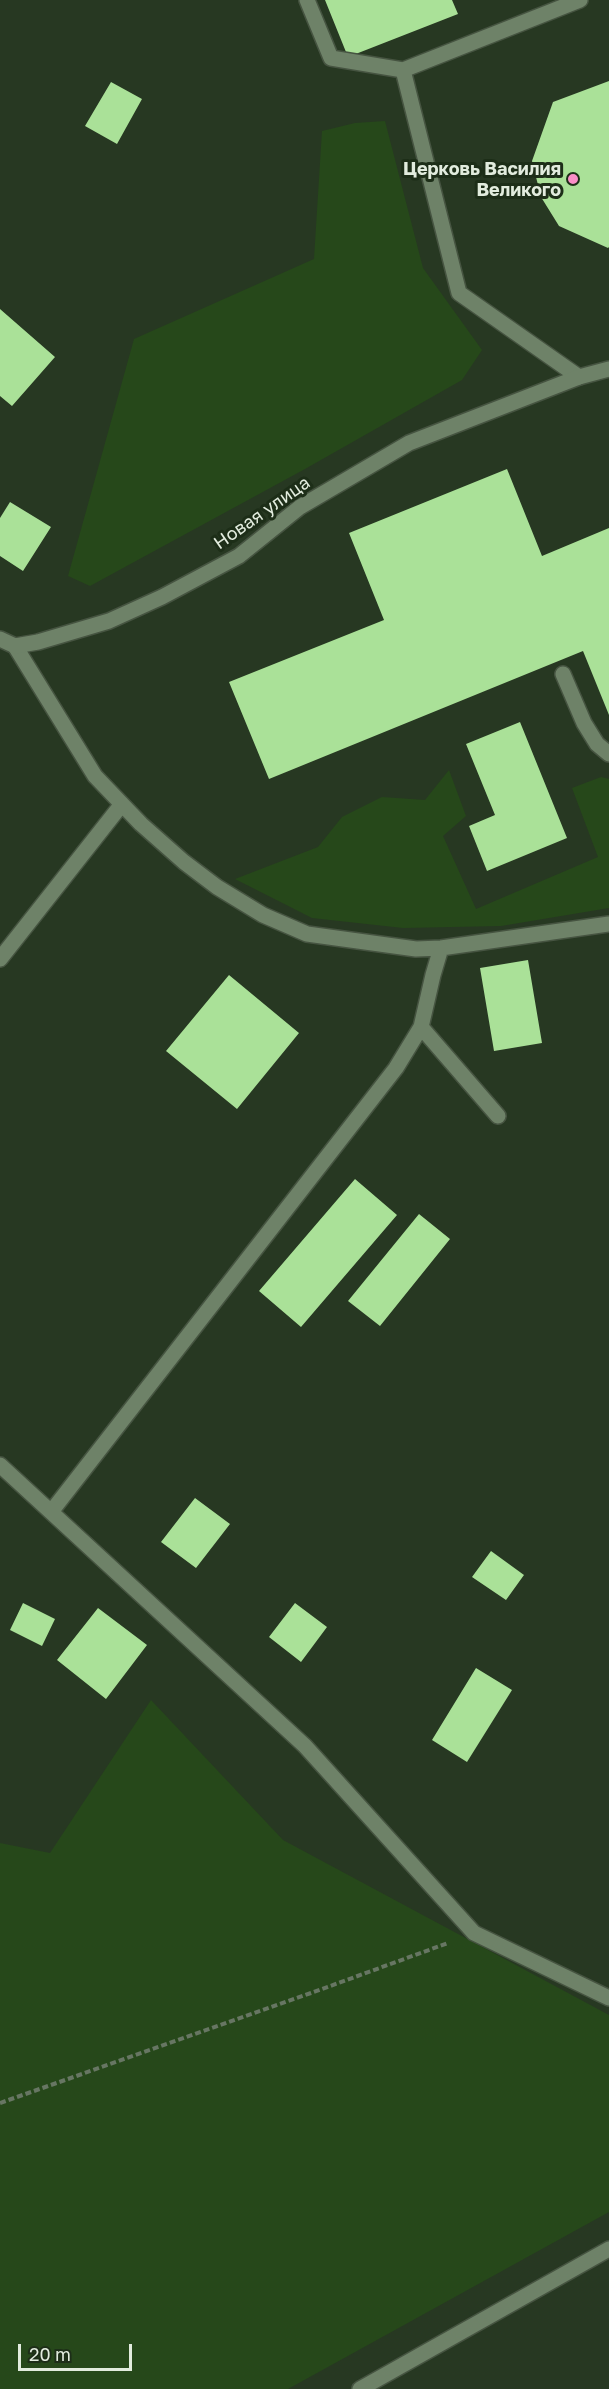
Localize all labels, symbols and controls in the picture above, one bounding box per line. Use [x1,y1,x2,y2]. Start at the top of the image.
place label: Церковь Василия Великого [403,158,561,201]
marker: Церковь Василия Великого [566,172,580,186]
street label: Новая улица [210,472,314,554]
scale bar [21,2332,135,2370]
text: 20 m [29,2343,71,2365]

